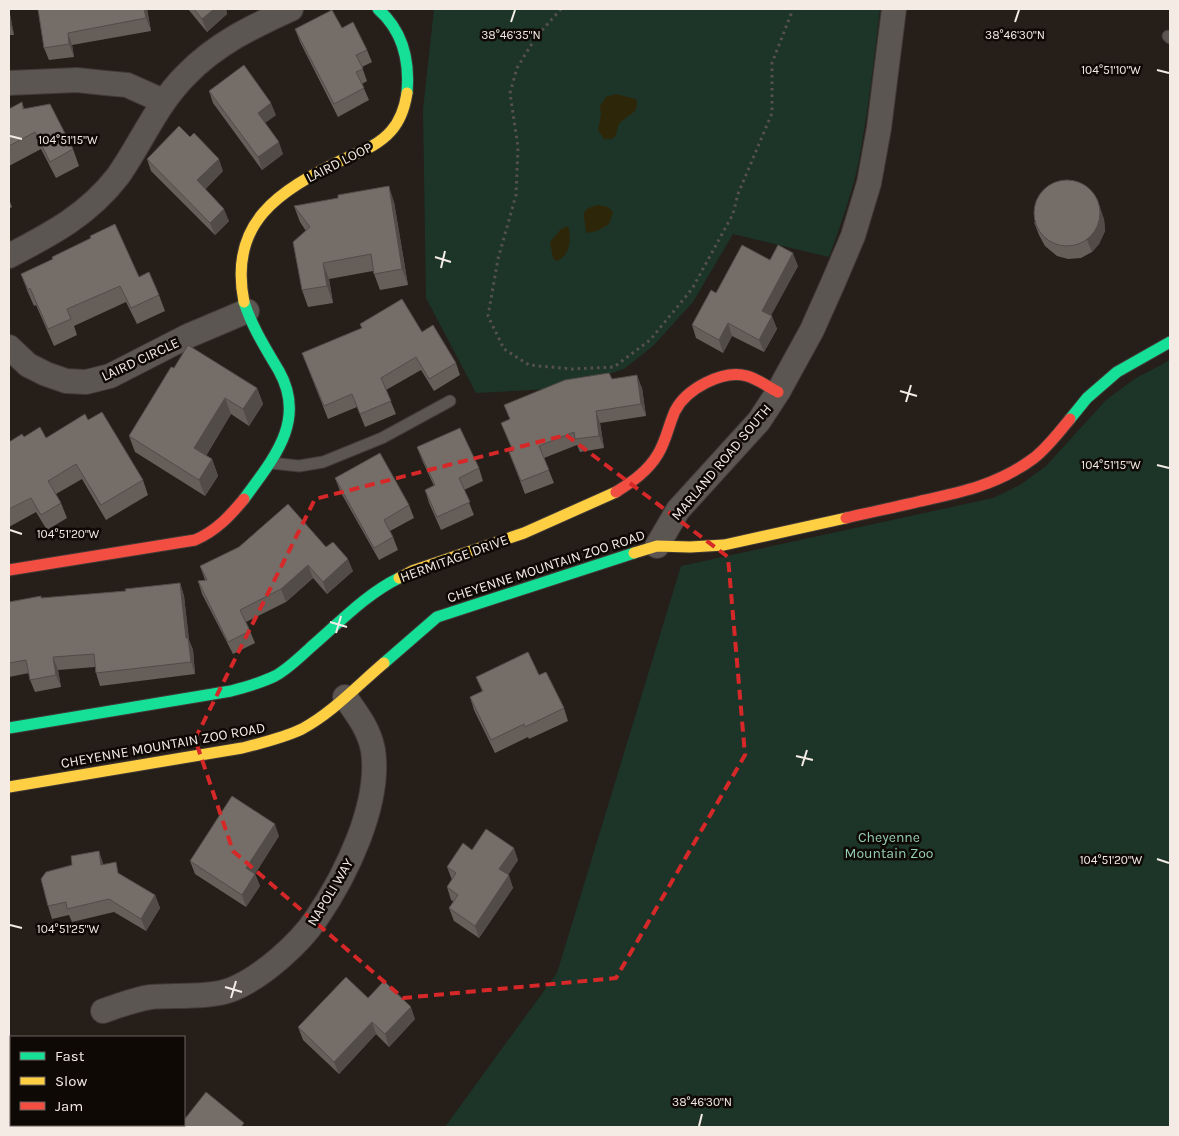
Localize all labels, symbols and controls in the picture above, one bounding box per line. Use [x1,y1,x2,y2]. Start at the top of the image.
text: 38°46'35"N [481,28,541,42]
text: 38°46'30"N [985,28,1045,42]
text: 104°51'10"W [1081,63,1141,77]
text: 104°51'15"W [38,133,98,147]
street label: LAIRD LOOP [303,138,375,186]
street label: LAIRD CIRCLE [99,334,182,385]
street label: MARLAND ROAD SOUTH [668,401,775,524]
text: 104°51'15"W [1081,458,1141,472]
street label: CHEYENNE MOUNTAIN ZOO ROAD [445,526,647,607]
text: 104°51'20"W [37,527,100,541]
street label: HERMITAGE DRIVE [398,531,511,586]
street label: CHEYENNE MOUNTAIN ZOO ROAD [60,719,267,772]
park label: Cheyenne Mountain Zoo [845,829,933,862]
text: 104°51'20"W [1080,853,1143,867]
street label: NAPOLI WAY [304,855,357,929]
text: 104°51'25"W [37,922,99,936]
legend [10,1036,185,1126]
text: Fast [55,1047,85,1065]
text: Slow [55,1072,87,1090]
text: 38°46'30"N [672,1095,732,1109]
text: Jam [55,1097,83,1115]

